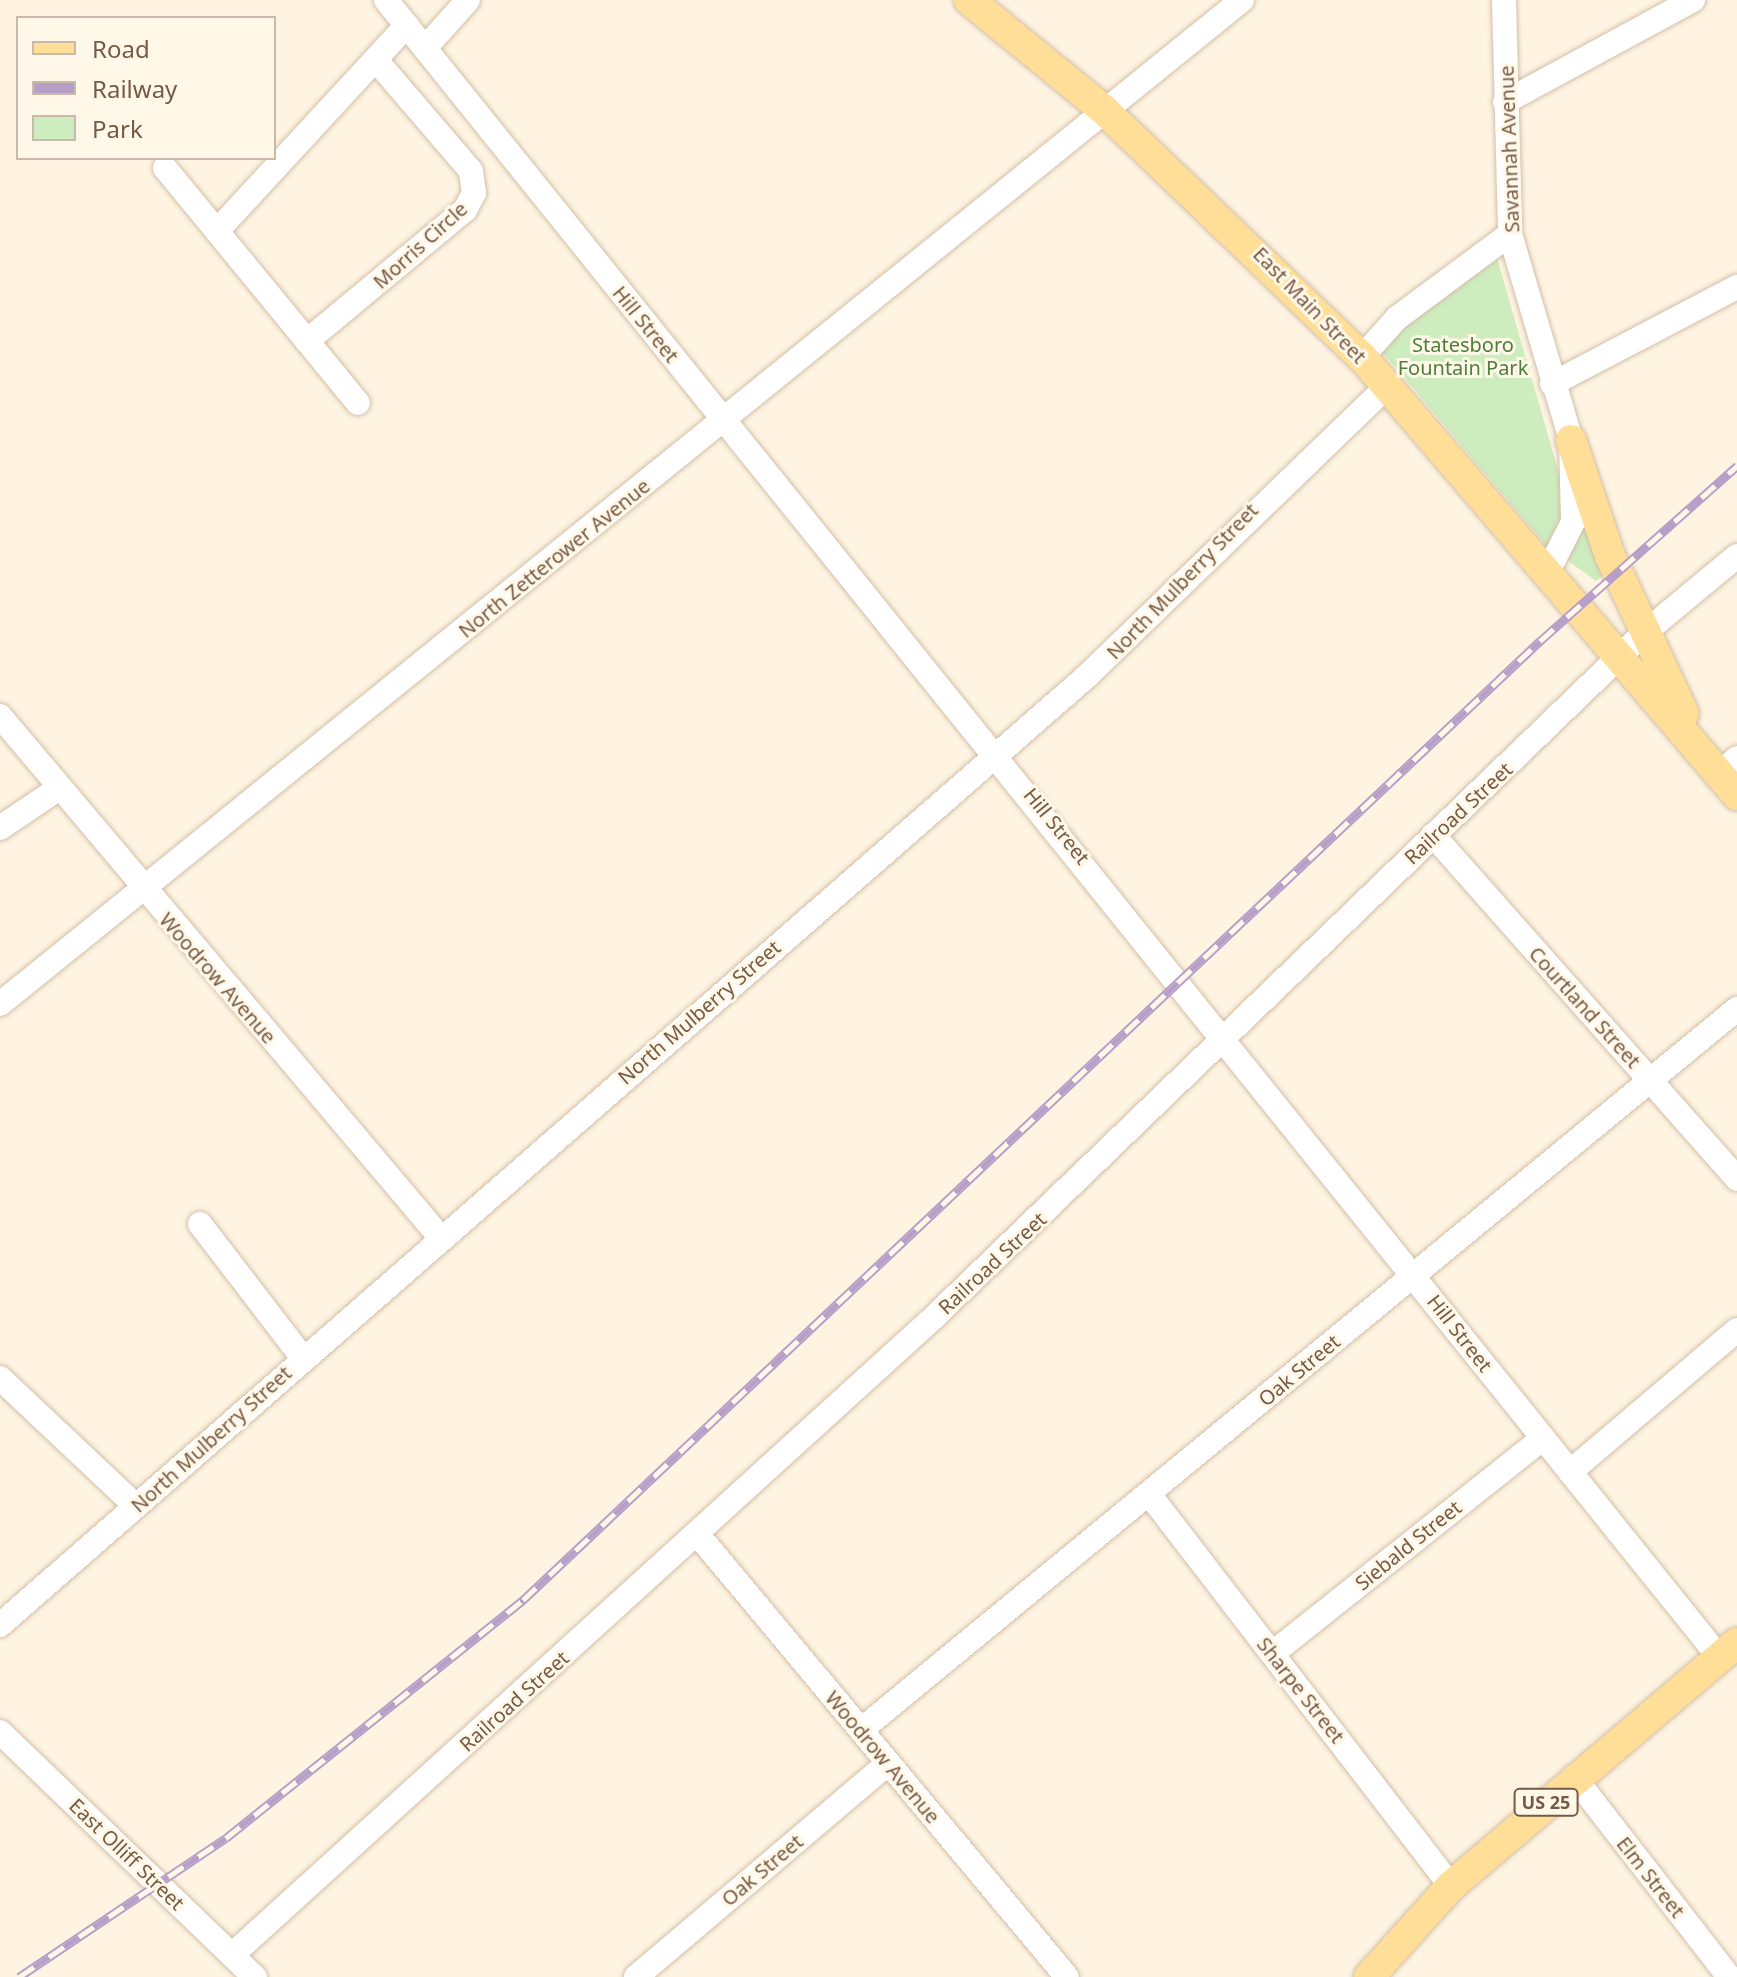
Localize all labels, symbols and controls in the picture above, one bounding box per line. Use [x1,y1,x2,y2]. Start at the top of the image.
legend [16,16,276,160]
text: Road [92,32,150,65]
street label: Savannah Avenue [1494,65,1524,233]
text: Railway [92,72,177,105]
text: Park [92,112,143,145]
street label: Morris Circle [368,196,472,294]
street label: East Main Street [1248,242,1372,368]
street label: Hill Street [608,281,684,367]
park label: Statesboro Fountain Park [1398,332,1528,379]
street label: North Zetterower Avenue [454,473,654,643]
street label: North Mulberry Street [1101,498,1263,664]
street label: Railroad Street [1399,757,1517,869]
street label: Hill Street [1019,783,1095,869]
street label: Woodrow Avenue [155,908,281,1048]
street label: North Mulberry Street [613,935,785,1089]
street label: Courtland Street [1524,942,1646,1072]
street label: Railroad Street [933,1207,1051,1319]
street label: Hill Street [1422,1290,1498,1376]
street label: Oak Street [1254,1329,1344,1411]
street label: North Mulberry Street [126,1361,296,1517]
street label: Siebald Street [1350,1495,1466,1595]
street label: Sharpe Street [1252,1632,1350,1748]
street label: Railroad Street [455,1646,573,1756]
street label: Woodrow Avenue [821,1686,945,1828]
road number: US 25 [1512,1788,1580,1816]
street label: East Olliff Street [65,1793,189,1915]
street label: Oak Street [717,1829,807,1911]
street label: Elm Street [1612,1832,1690,1922]

